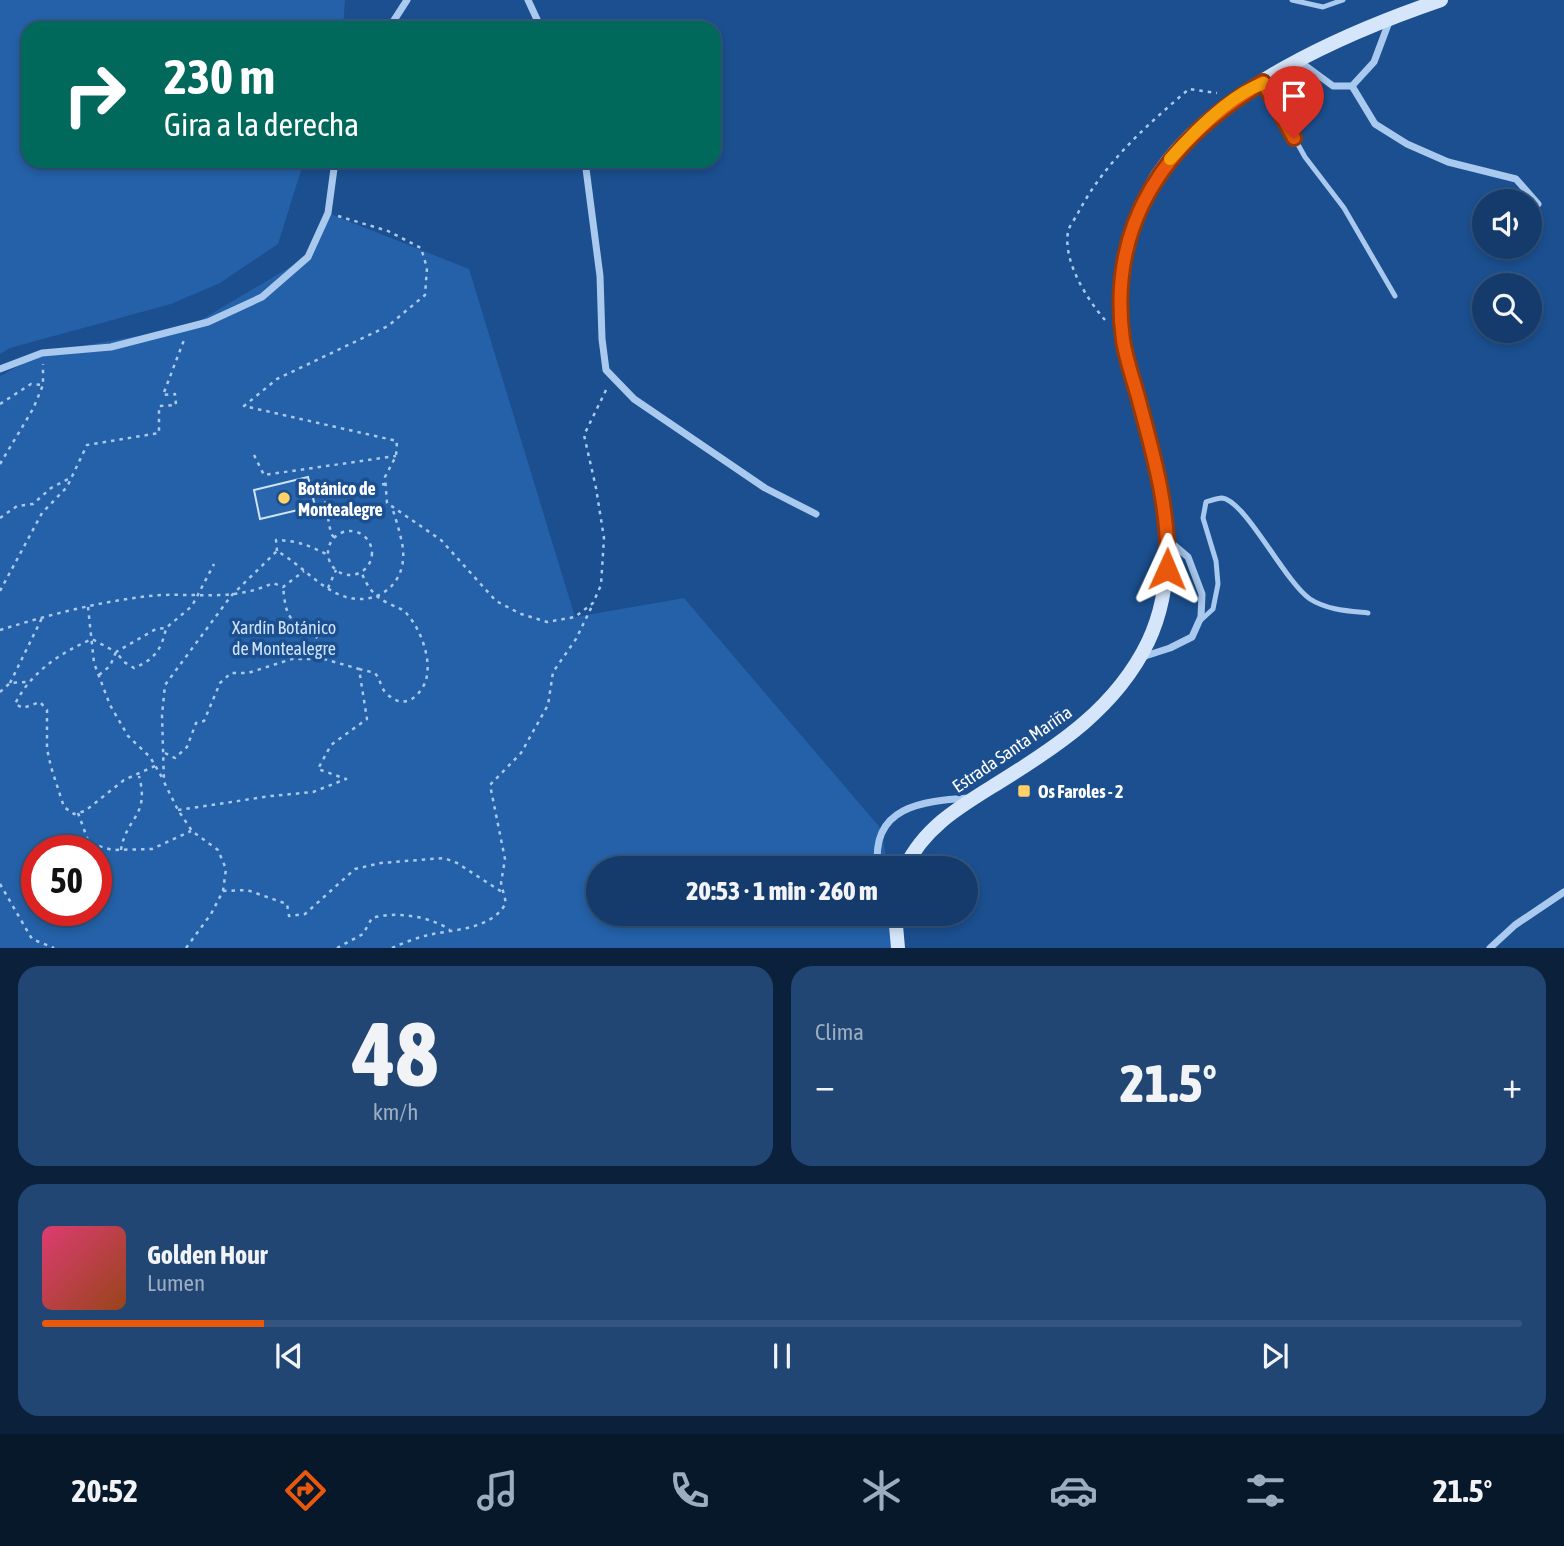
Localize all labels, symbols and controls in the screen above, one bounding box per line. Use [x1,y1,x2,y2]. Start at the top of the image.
text: 230 m [164,48,275,104]
icon: right [49,49,140,140]
pin [1264,66,1324,138]
icon: arrive [1275,77,1313,115]
text: Gira a la derecha [164,106,359,143]
map controls [1472,189,1542,343]
button: sound [1472,189,1542,259]
button: search [1472,273,1542,343]
place label: Botánico de Montealegre [298,478,383,520]
marker: Botánico de Montealegre [276,490,292,506]
position arrow [1130,532,1204,606]
park label: Xardín Botánico de Montealegre [232,617,336,659]
street label: Estrada Santa Mariña [948,701,1076,797]
place label: Os Faroles - 2 [1038,781,1123,802]
marker: Os Faroles - 2 [1016,783,1032,799]
speed limit sign: 50 [21,835,112,926]
text: 20:53 · 1 min · 260 m [686,876,878,906]
text: 48 [353,1001,438,1105]
text: Clima [815,1019,864,1045]
text: 21.5° [1120,1053,1217,1113]
text: − [815,1063,835,1106]
text: + [1502,1063,1522,1106]
text: km/h [373,1099,418,1125]
text: Golden Hour [147,1240,267,1270]
text: Lumen [147,1270,205,1296]
icon: previous [270,1337,308,1375]
icon: pause [763,1337,801,1375]
icon: next [1256,1337,1294,1375]
icon: directions [281,1466,330,1515]
icon: music [473,1466,522,1515]
icon: phone [665,1466,714,1515]
icon: climate [857,1466,906,1515]
icon: car [1049,1466,1098,1515]
icon: filters [1241,1466,1290,1515]
text: 20:52 [71,1472,138,1509]
text: 21.5° [1433,1472,1492,1509]

